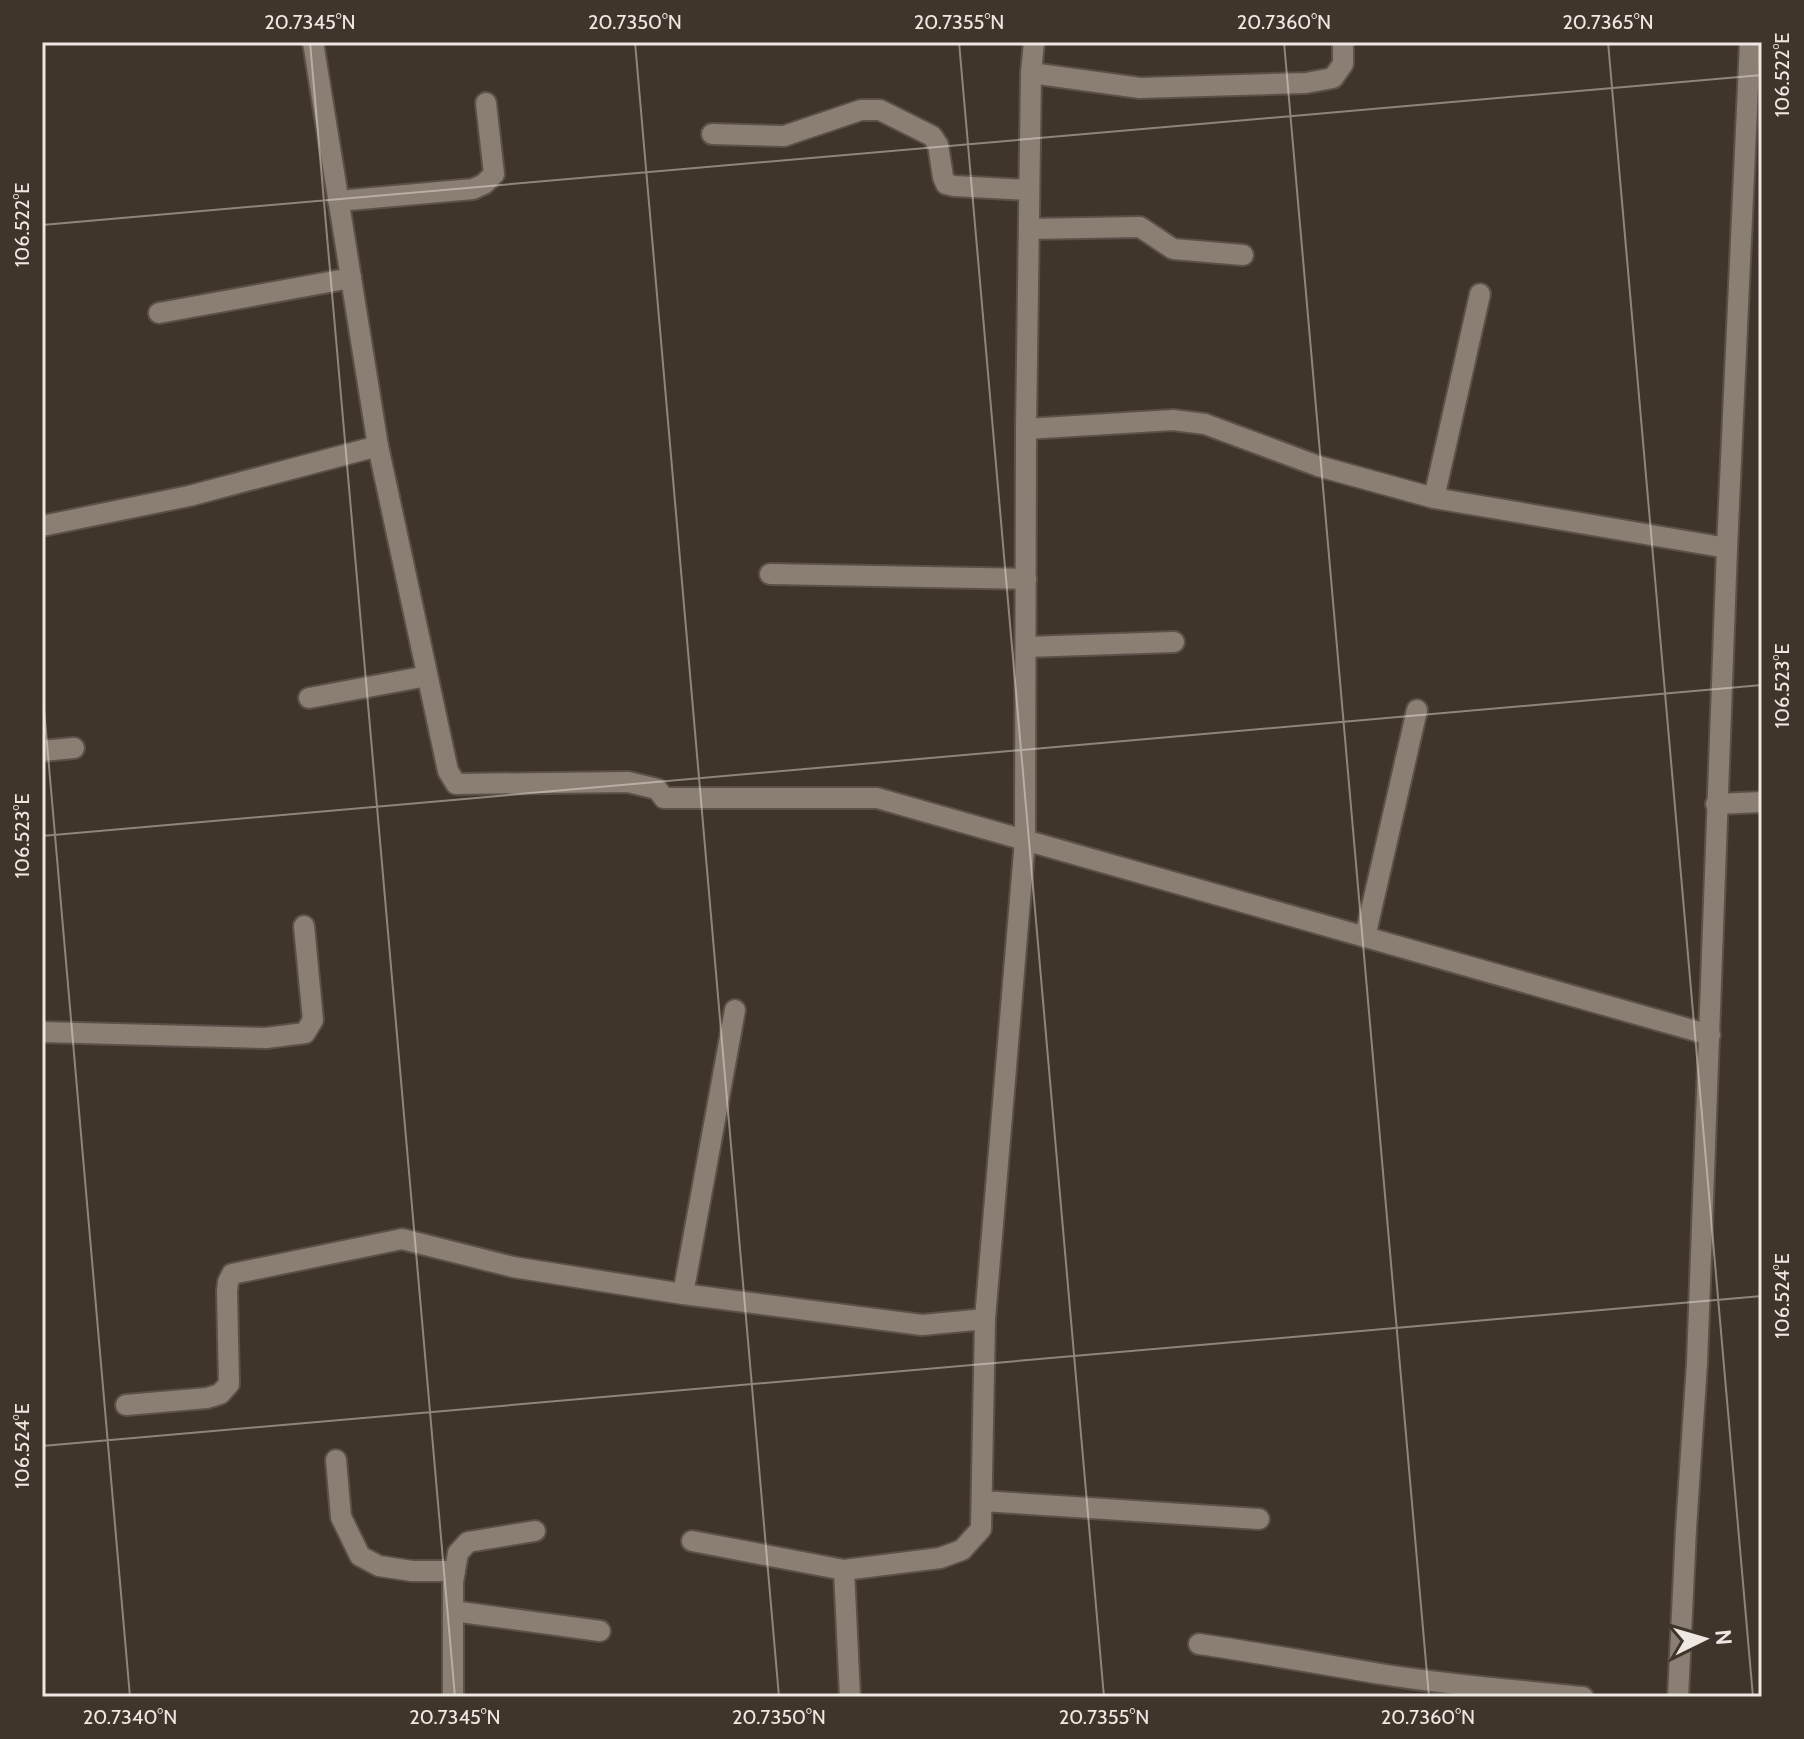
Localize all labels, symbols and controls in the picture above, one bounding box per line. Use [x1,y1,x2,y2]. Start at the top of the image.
text: 20.7345°N [264,10,356,34]
text: 20.7350°N [588,10,682,34]
text: 20.7355°N [914,10,1004,34]
text: 20.7360°N [1237,10,1331,34]
text: 20.7365°N [1562,10,1654,34]
text: 106.522°E [1770,33,1794,117]
text: 106.522°E [10,183,34,267]
text: 106.523°E [1770,643,1794,729]
text: 106.523°E [10,793,34,879]
text: 106.524°E [1770,1253,1794,1339]
text: 106.524°E [10,1403,34,1489]
north arrow [1664,1599,1744,1679]
text: N [1709,1628,1738,1646]
text: 20.7340°N [83,1705,177,1729]
text: 20.7345°N [409,1705,501,1729]
text: 20.7350°N [732,1705,826,1729]
text: 20.7355°N [1059,1705,1149,1729]
text: 20.7360°N [1381,1705,1475,1729]

